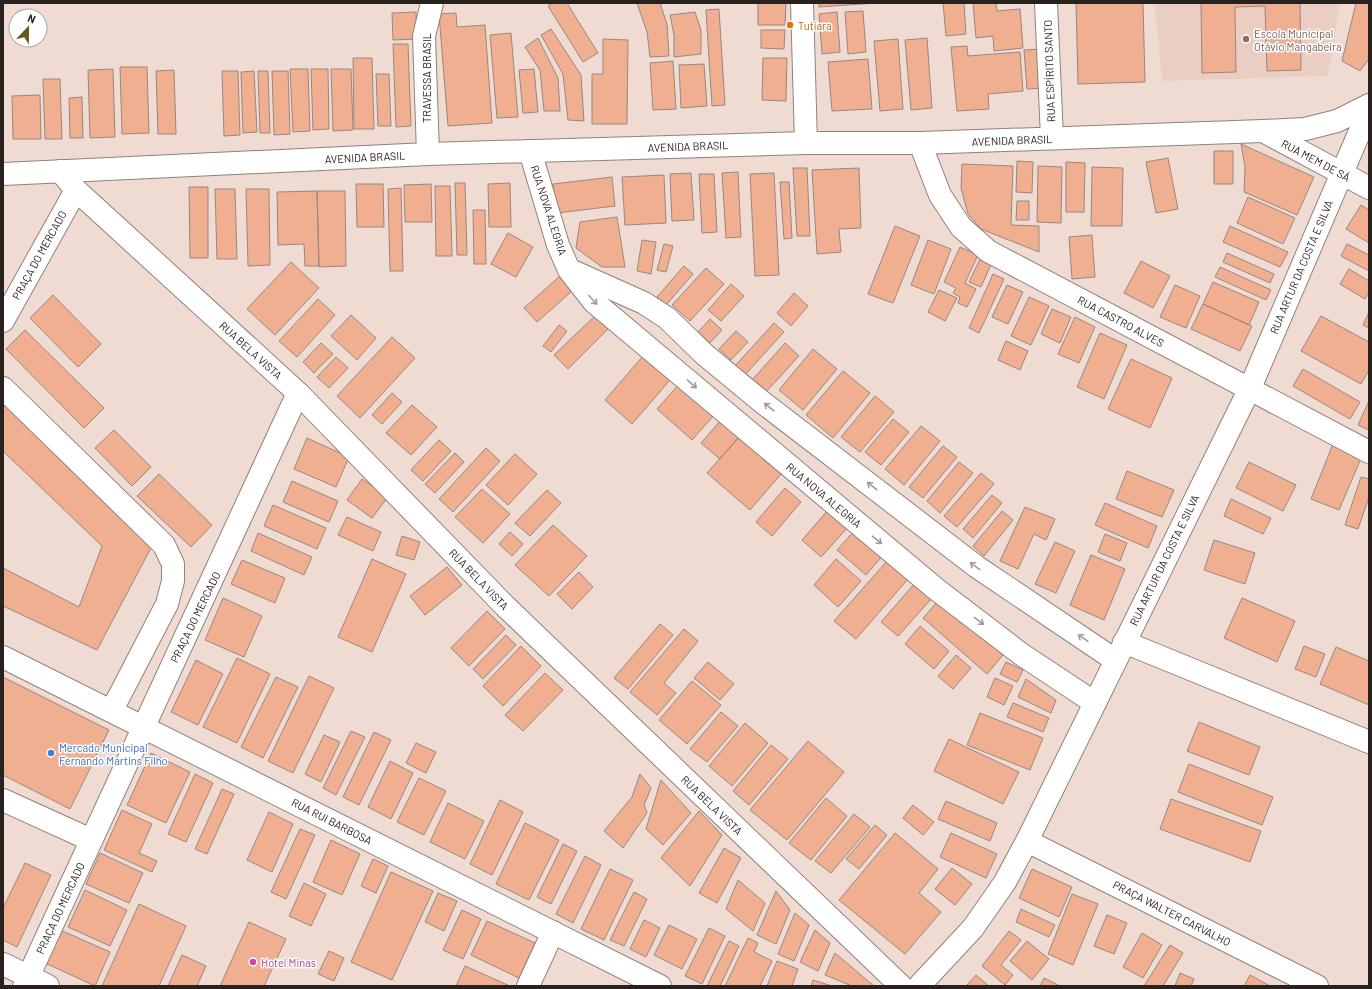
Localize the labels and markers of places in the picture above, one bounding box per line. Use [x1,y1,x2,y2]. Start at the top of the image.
place label: Tutiara [798,19,832,32]
marker: Tutiara [785,20,795,30]
place label: Escola Municipal Otávio Mangabeira [1254,27,1342,53]
marker: Escola Municipal Otávio Mangabeira [1241,34,1251,44]
place label: Mercado Municipal Fernando Martins Filho [59,741,168,767]
marker: Mercado Municipal Fernando Martins Filho [46,748,56,758]
place label: Hotel Minas [261,956,316,969]
marker: Hotel Minas [248,957,258,967]

